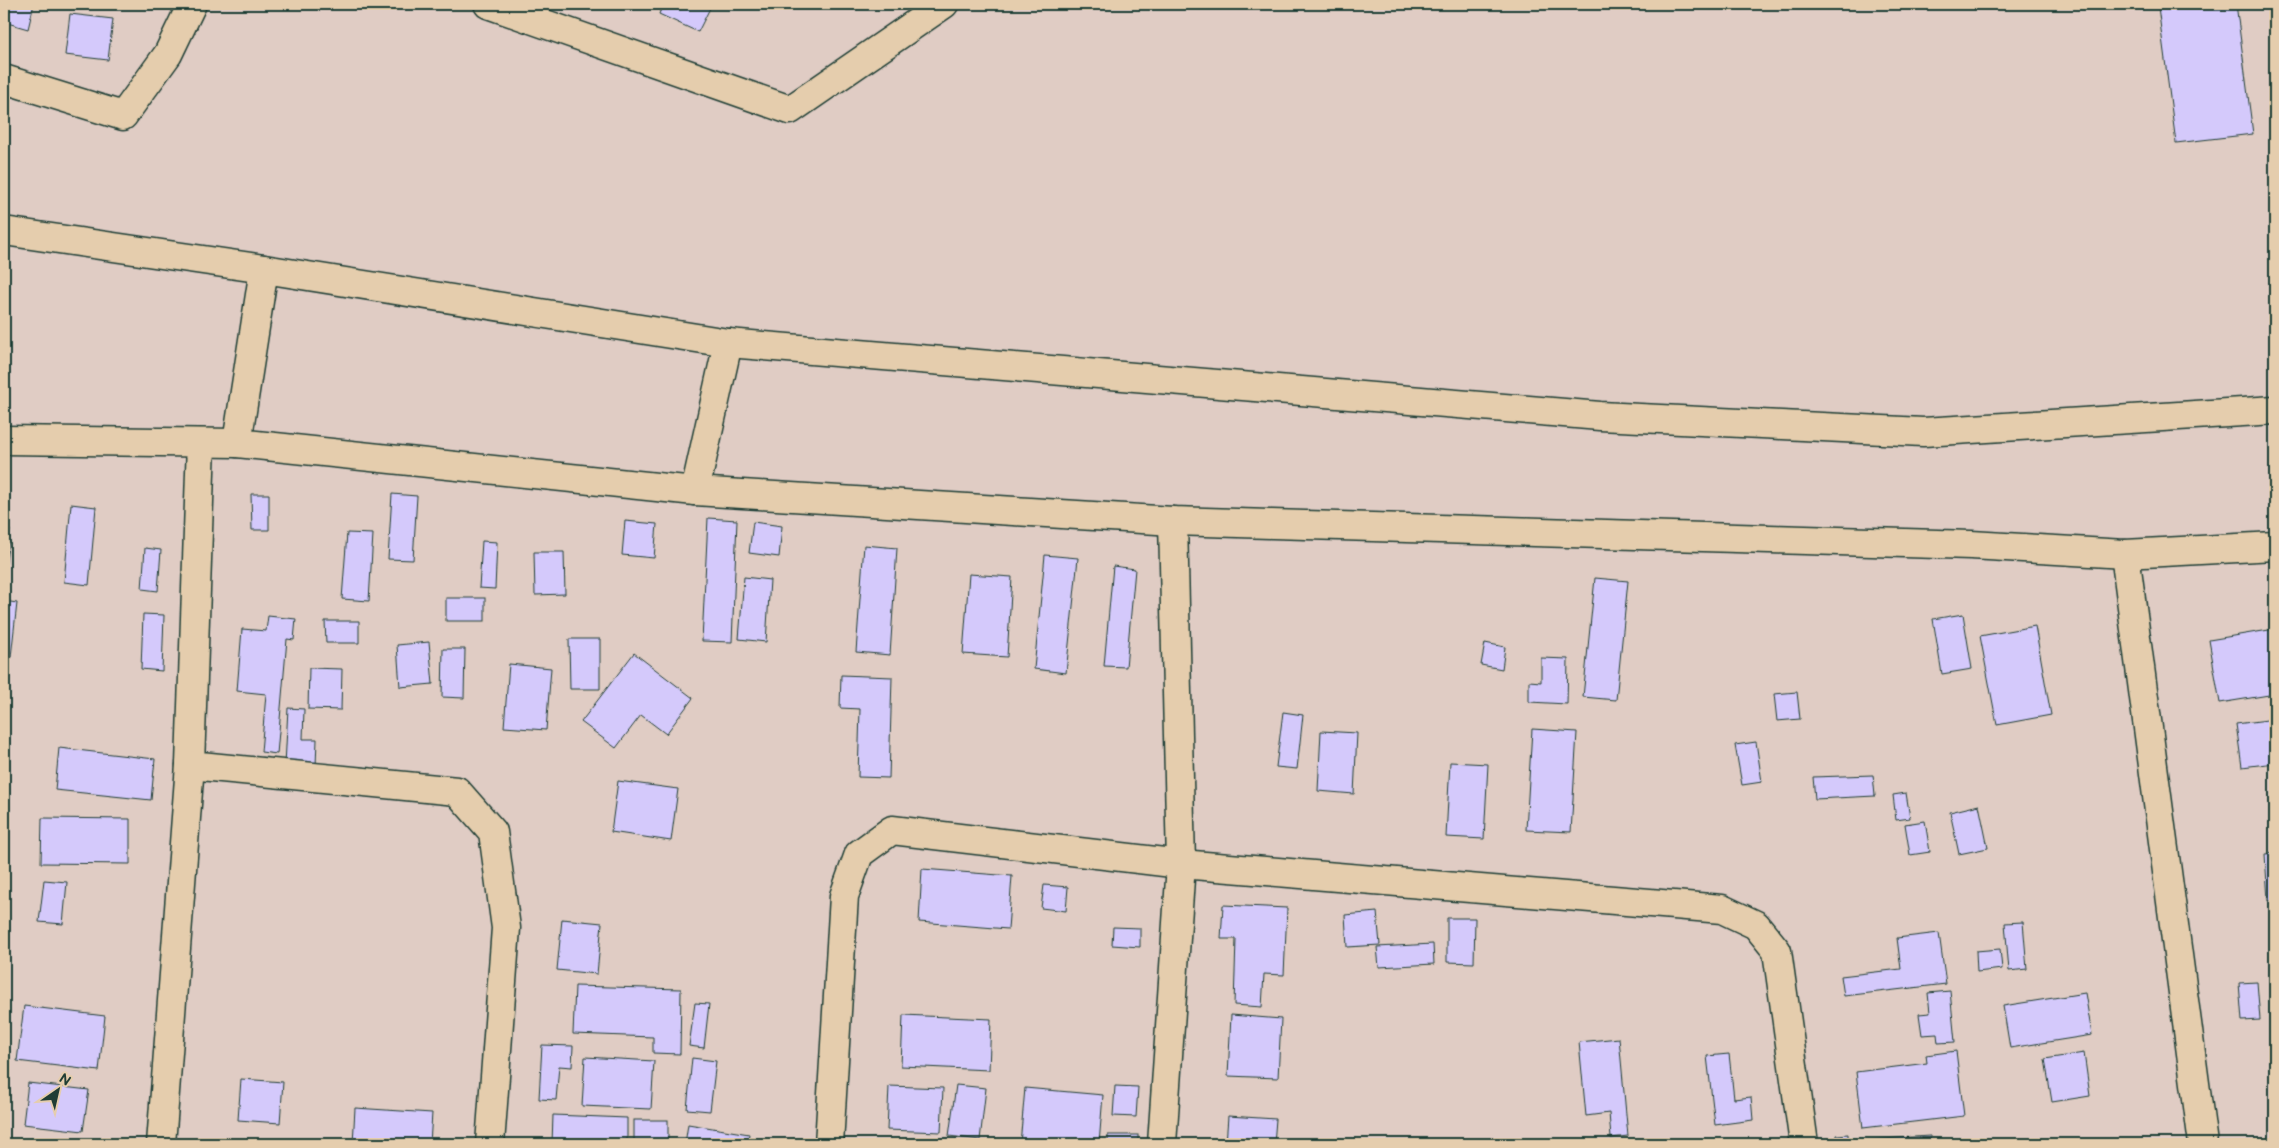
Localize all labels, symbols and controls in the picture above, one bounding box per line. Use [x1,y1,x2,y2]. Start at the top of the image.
north arrow [32,1066,82,1116]
text: N [56,1070,74,1090]

